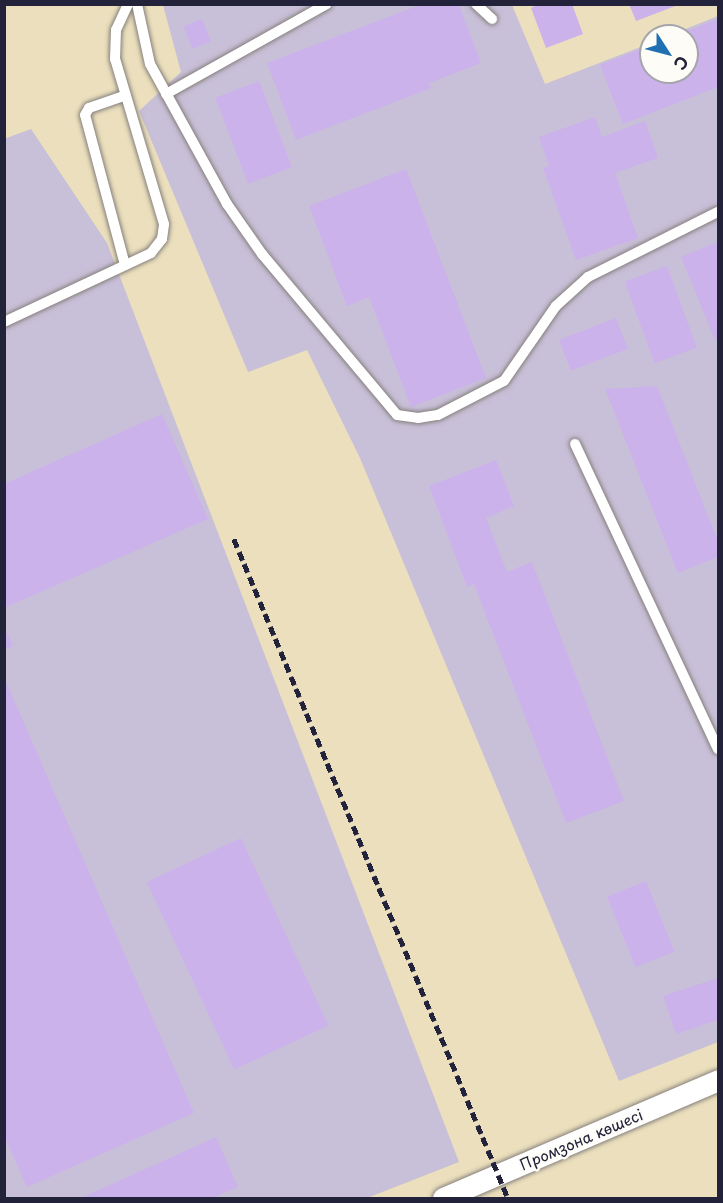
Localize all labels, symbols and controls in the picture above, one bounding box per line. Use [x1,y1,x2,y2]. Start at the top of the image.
north arrow [639,24,699,84]
text: С [669,51,695,75]
street label: Промзона көшесі [517,1105,645,1173]

